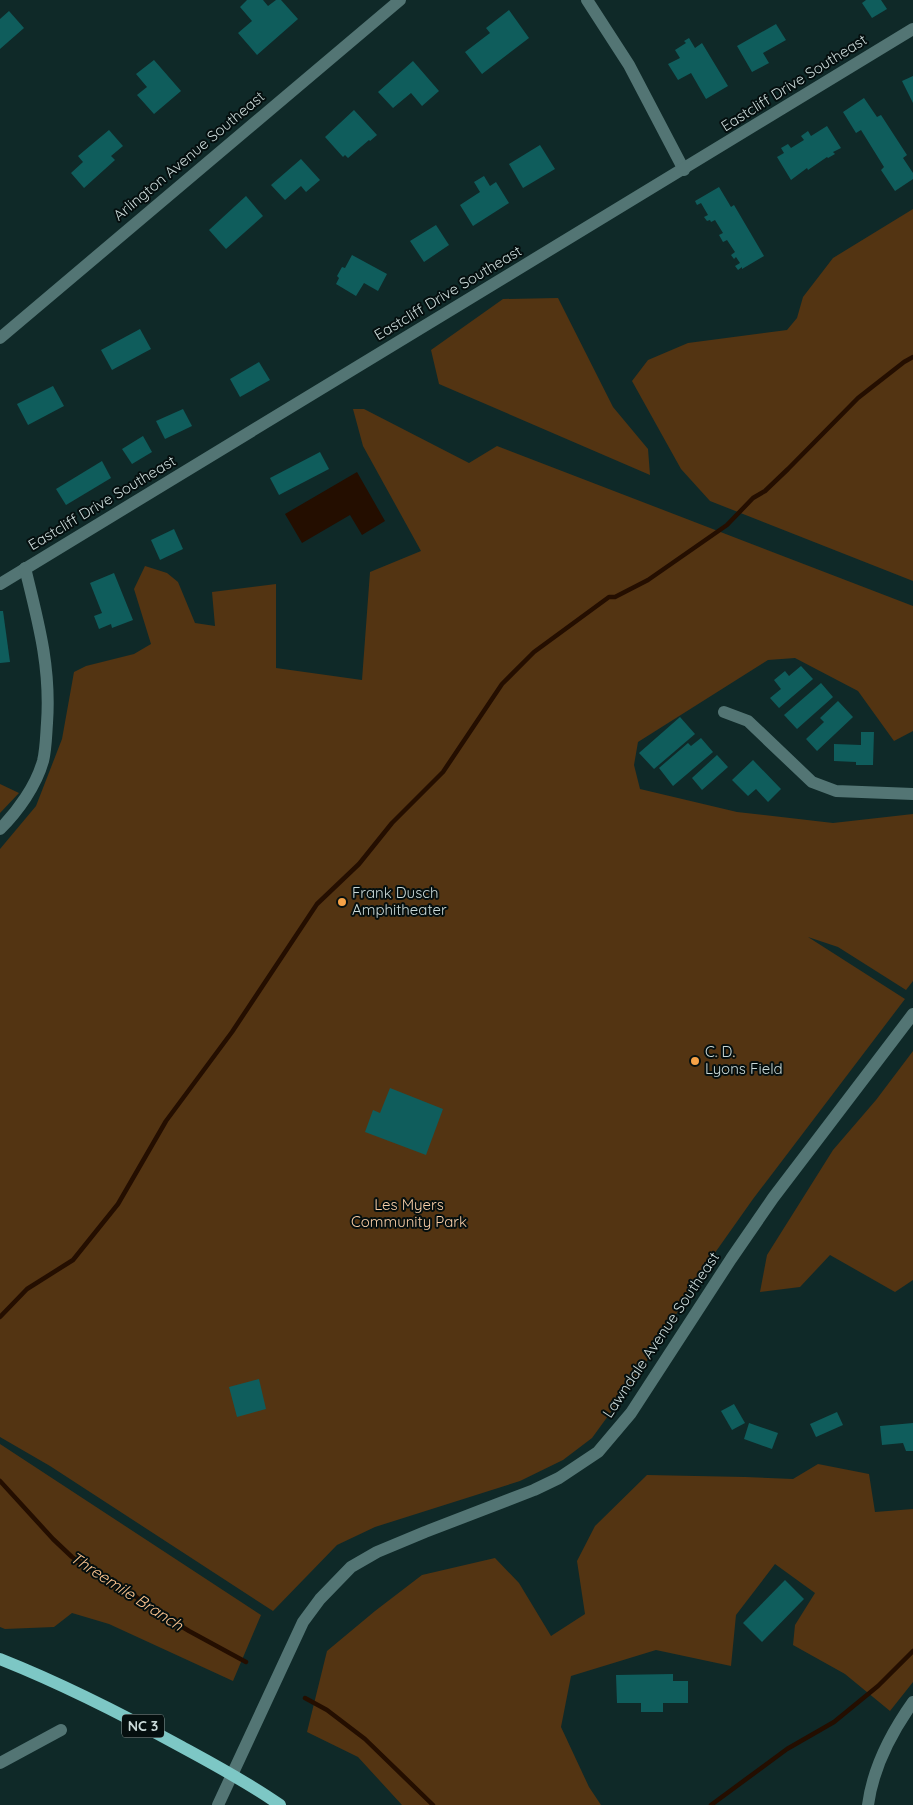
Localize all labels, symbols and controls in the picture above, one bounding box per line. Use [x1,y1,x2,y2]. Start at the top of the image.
street label: Eastcliff Drive Southeast [717,30,870,135]
street label: Arlington Avenue Southeast [109,87,268,225]
street label: Eastcliff Drive Southeast [371,241,525,344]
street label: Eastcliff Drive Southeast [25,451,179,554]
place label: Frank Dusch Amphitheater [352,883,447,919]
marker: Frank Dusch Amphitheater [336,896,348,908]
place label: C. D. Lyons Field [705,1042,783,1078]
marker: C. D. Lyons Field [689,1055,701,1067]
park label: Les Myers Community Park [351,1195,467,1231]
street label: Lawndale Avenue Southeast [598,1248,723,1421]
water label: Threemile Branch [67,1547,188,1635]
road number: NC 3 [122,1714,164,1738]

